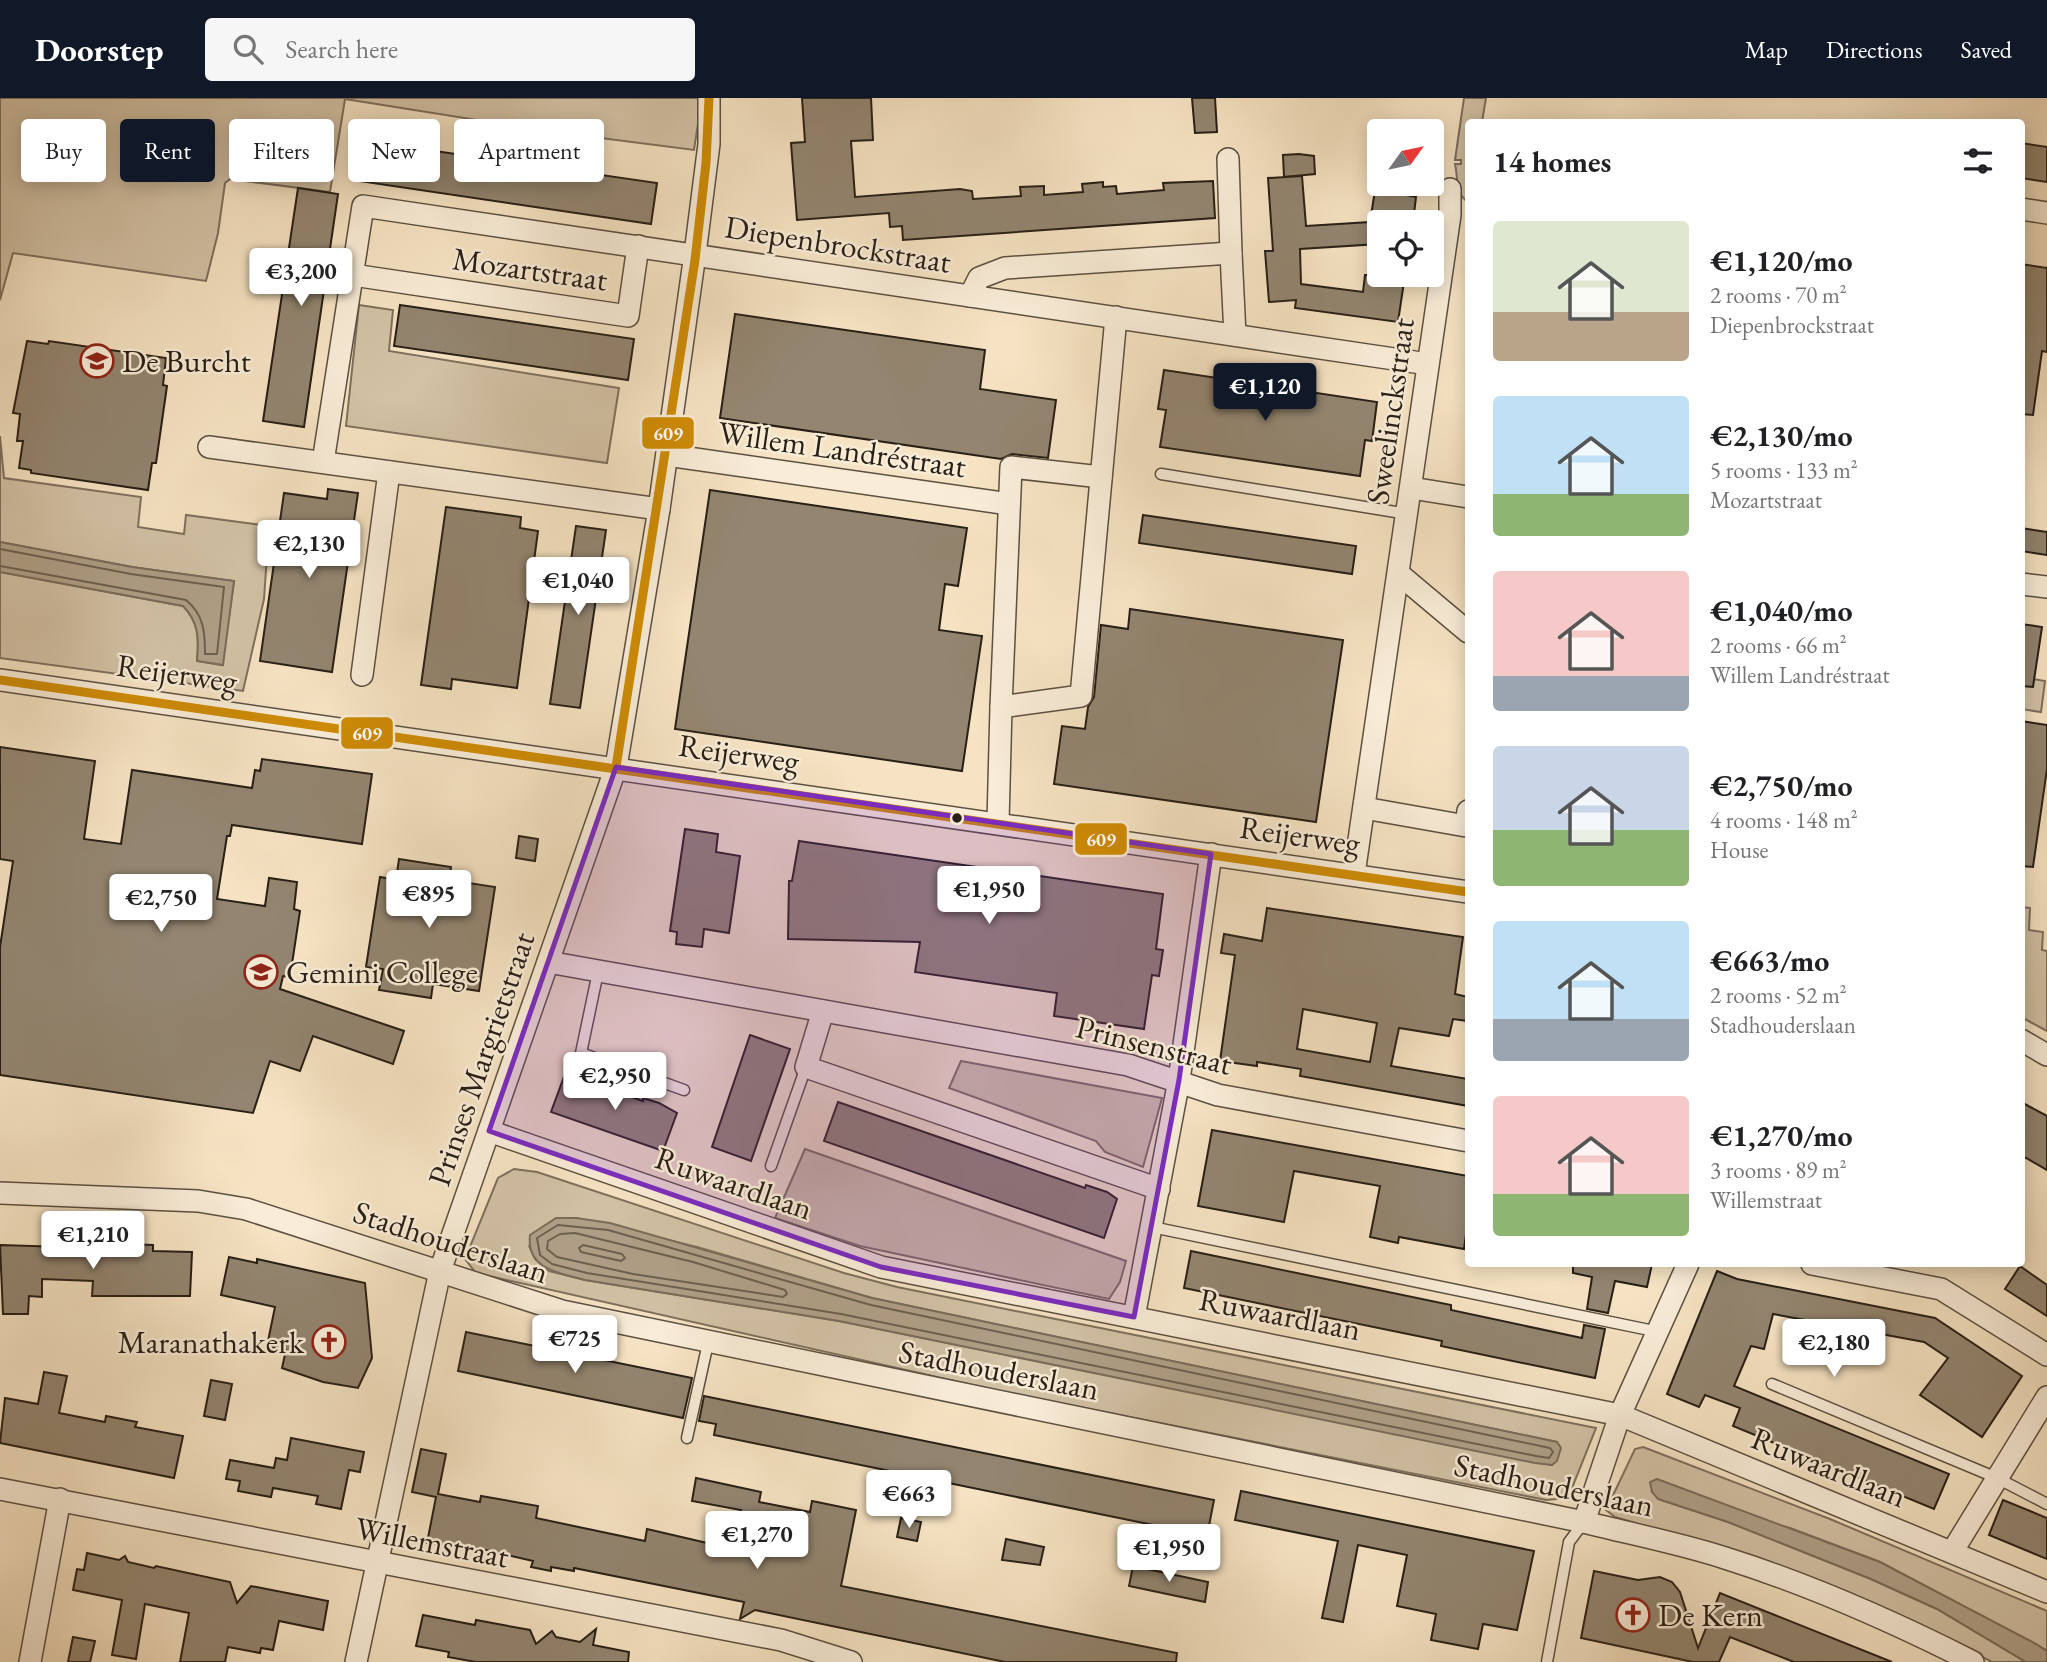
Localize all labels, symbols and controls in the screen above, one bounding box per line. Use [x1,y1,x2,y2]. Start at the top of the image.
search box [205,18,695,81]
text: Doorstep [35,28,163,71]
icon: search [229,30,267,68]
text: Search here [285,32,398,66]
text: Map [1745,34,1788,65]
text: Directions [1826,34,1923,65]
text: Saved [1961,34,2012,65]
chip: Buy [21,119,106,182]
chip: Rent [120,119,215,182]
chip: Filters [229,119,334,182]
chip: New [348,119,440,182]
chip: Apartment [454,119,604,182]
north arrow [1367,119,1444,196]
map controls [1367,119,1444,287]
text: 14 homes [1493,142,1611,181]
icon: filters [1959,142,1997,180]
street label: Diepenbrockstraat [722,205,954,283]
button: locate [1367,210,1444,287]
street label: Mozartstraat [450,237,610,301]
text: €1,120/mo [1710,241,1853,280]
pin: €3,200 [244,248,358,308]
icon: home [1549,249,1633,333]
text: €3,200 [265,256,337,286]
text: 2 rooms · 70 m² [1710,280,1847,310]
text: Diepenbrockstraat [1710,310,1874,340]
street label: Sweelinckstraat [1356,315,1424,507]
place label: De Burcht [122,340,251,382]
school or university icon: De Burcht [78,342,116,380]
pin: €1,120 [1208,364,1322,423]
text: €1,120 [1229,371,1301,401]
street label: Willem Landréstraat [715,411,969,487]
line badge: 609 [641,416,695,450]
text: €2,130/mo [1710,416,1853,455]
text: 609 [653,421,683,446]
icon: home [1549,424,1633,508]
text: 5 rooms · 133 m² [1710,455,1858,485]
text: Mozartstraat [1710,485,1822,515]
pin: €2,130 [252,520,366,580]
text: €2,130 [273,528,345,558]
pin: €1,040 [521,558,635,617]
text: €1,040 [542,565,614,595]
text: €1,040/mo [1710,591,1853,630]
icon: home [1549,599,1633,683]
text: 2 rooms · 66 m² [1710,630,1847,660]
street label: Reijerweg [114,644,241,702]
text: Willem Landréstraat [1710,660,1890,690]
line badge: 609 [340,716,394,750]
text: 609 [352,721,382,746]
street label: Reijerweg [676,724,803,782]
text: €2,750/mo [1710,766,1853,805]
icon: home [1549,774,1633,858]
text: 4 rooms · 148 m² [1710,805,1858,835]
street label: Reijerweg [1237,806,1364,864]
unlabelled marker [950,811,964,825]
line badge: 609 [1074,822,1128,856]
text: 609 [1086,827,1116,852]
text: House [1710,835,1769,865]
pin: €1,950 [932,866,1046,926]
pin: €895 [388,870,470,930]
pin: €2,750 [104,874,218,934]
text: €1,950 [953,874,1025,904]
text: €895 [402,878,456,908]
text: €2,750 [125,882,197,912]
street label: Prinses Margrietstraat [418,926,544,1192]
text: €663/mo [1710,941,1829,980]
icon: home [1549,949,1633,1033]
place label: Gemini College [286,951,478,993]
school or university icon: Gemini College [242,953,280,991]
text: 2 rooms · 52 m² [1710,980,1847,1010]
street label: Prinsenstraat [1072,1005,1236,1085]
text: Stadhouderslaan [1710,1010,1856,1040]
pin: €2,950 [558,1052,672,1112]
text: €2,950 [579,1060,651,1090]
text: €1,270/mo [1710,1116,1853,1155]
icon: home [1549,1124,1633,1208]
street label: Ruwaardlaan [650,1137,818,1230]
text: 3 rooms · 89 m² [1710,1155,1847,1185]
text: Willemstraat [1710,1185,1822,1215]
street label: Stadhouderslaan [348,1191,554,1293]
pin: €1,210 [36,1212,150,1271]
text: €1,210 [57,1219,129,1249]
street label: Ruwaardlaan [1196,1278,1364,1350]
pin: €725 [534,1316,616,1375]
pin: €2,180 [1777,1320,1891,1379]
place label: Maranathakerk [117,1321,305,1363]
church icon: Maranathakerk [310,1323,348,1361]
text: €725 [548,1323,602,1353]
text: €2,180 [1798,1327,1870,1357]
street label: Stadhouderslaan [895,1330,1103,1410]
street label: Ruwaardlaan [1745,1417,1913,1517]
street label: Stadhouderslaan [1450,1443,1658,1527]
pin: €663 [868,1470,950,1530]
text: €663 [882,1478,936,1508]
street label: Willemstraat [351,1507,513,1577]
pin: €1,270 [700,1512,814,1571]
text: €1,270 [721,1519,793,1549]
pin: €1,950 [1112,1524,1226,1584]
text: €1,950 [1133,1532,1205,1562]
place label: De Kern [1658,1594,1763,1636]
church icon: De Kern [1614,1596,1652,1634]

